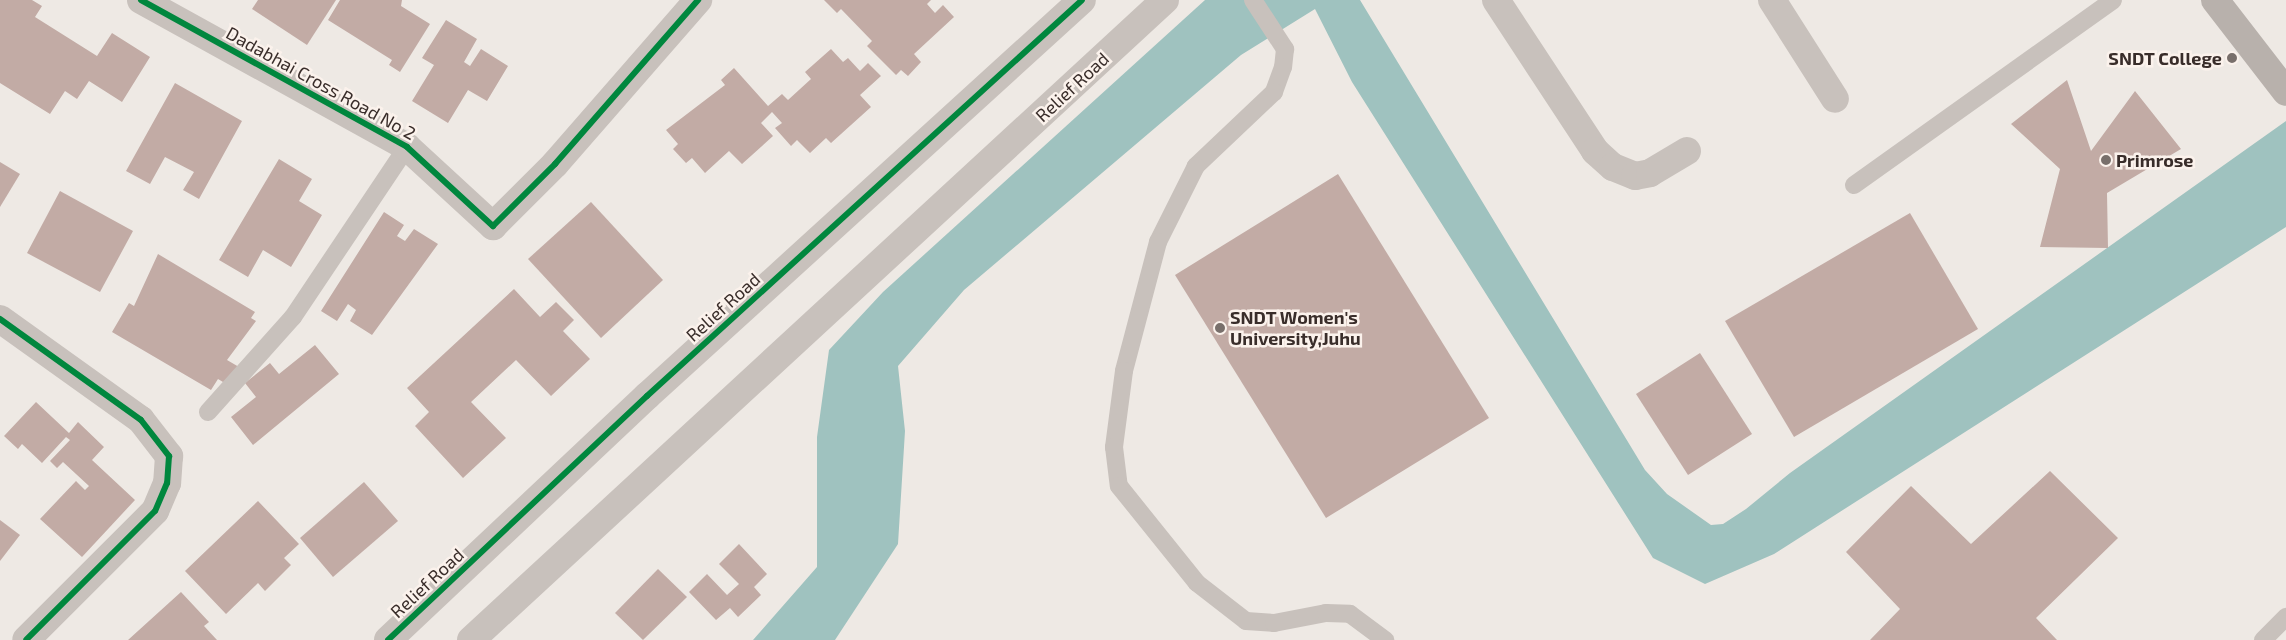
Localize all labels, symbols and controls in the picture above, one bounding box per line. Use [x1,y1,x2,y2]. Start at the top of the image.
street label: Dadabhai Cross Road No 2 [222,22,420,144]
place label: SNDT College [2108,47,2222,69]
street label: Relief Road [1031,48,1113,126]
marker: SNDT College [2226,52,2238,64]
place label: Primrose [2116,149,2193,171]
marker: Primrose [2100,154,2112,166]
street label: Relief Road [681,268,765,346]
place label: SNDT Women's University,Juhu [1230,307,1361,350]
marker: SNDT Women's University,Juhu [1214,322,1226,334]
street label: Relief Road [386,544,468,622]

